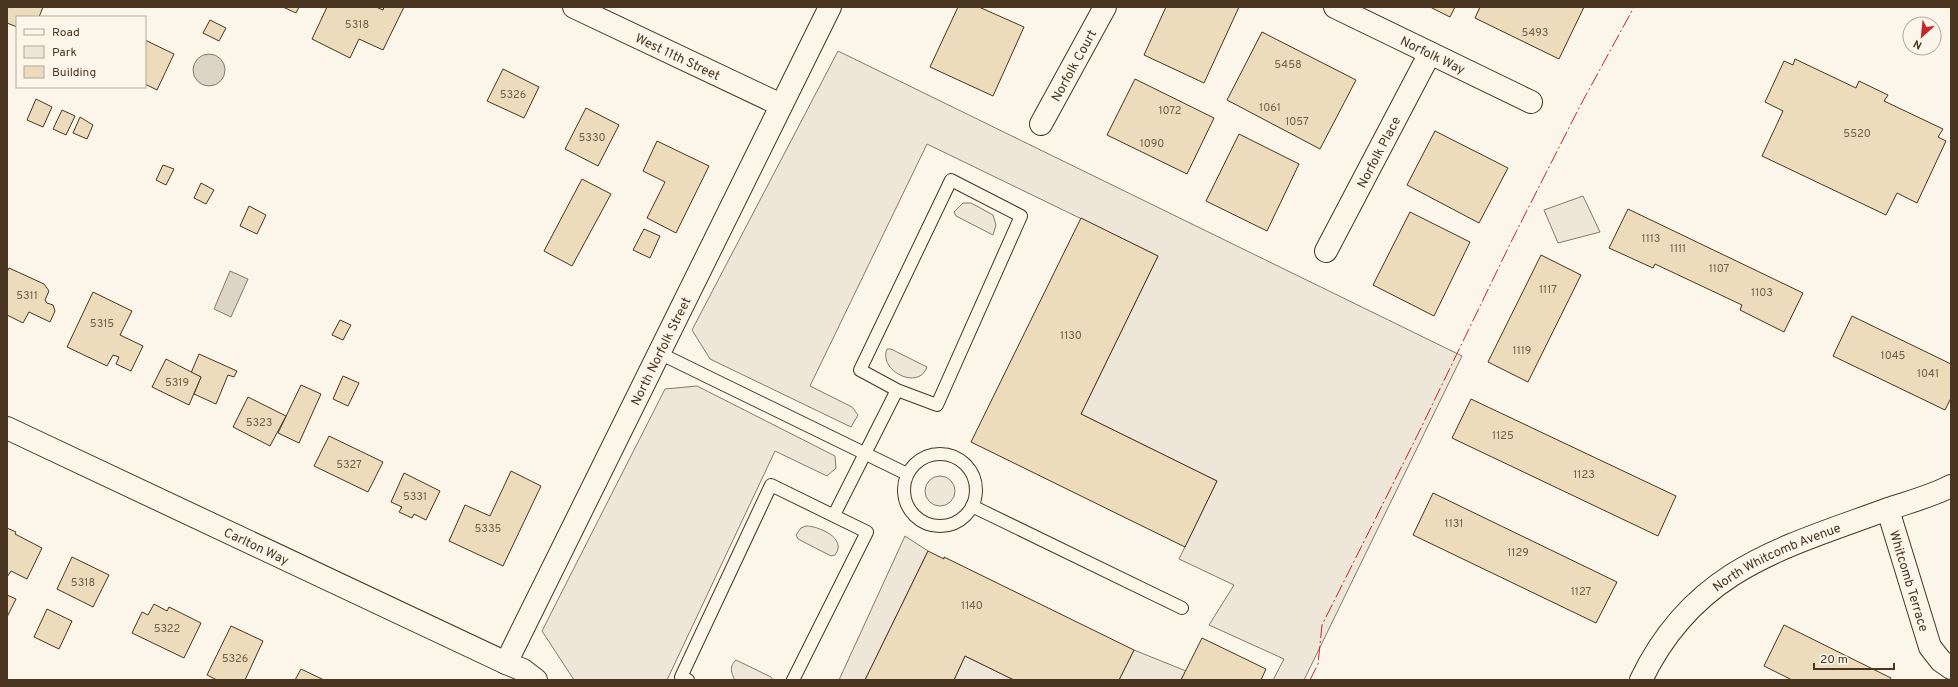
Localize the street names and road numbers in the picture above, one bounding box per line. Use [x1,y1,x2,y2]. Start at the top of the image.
street label: Norfolk Court [1049,27,1101,105]
street label: West 11th Street [632,31,722,85]
street label: Norfolk Way [1397,34,1467,79]
street label: Norfolk Place [1355,114,1405,191]
street label: North Norfolk Street [628,295,695,409]
street label: North Whitcomb Avenue [1710,521,1843,596]
street label: Carlton Way [221,525,291,570]
street label: Whitcomb Terrace [1885,529,1931,634]

